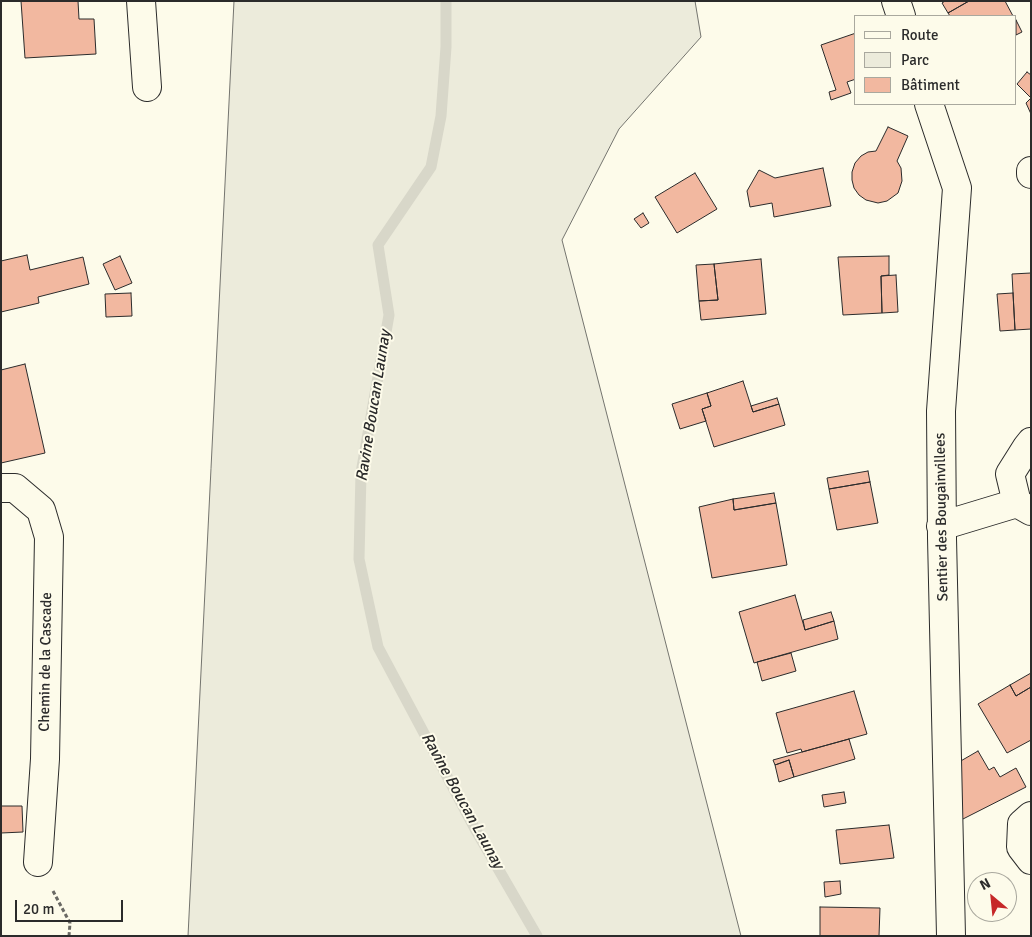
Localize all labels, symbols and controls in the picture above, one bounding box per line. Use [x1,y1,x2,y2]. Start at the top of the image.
legend [854,15,1017,105]
text: Route [901,26,938,44]
text: Parc [901,51,929,69]
text: Bâtiment [901,76,960,94]
water label: Ravine Boucan Launay [353,329,395,483]
street label: Sentier des Bougainvillees [932,433,952,601]
street label: Chemin de la Cascade [36,592,56,732]
water label: Ravine Boucan Launay [417,730,507,872]
north arrow [967,872,1017,922]
text: N [977,874,993,894]
scale bar [18,890,125,922]
text: 20 m [23,900,54,918]

